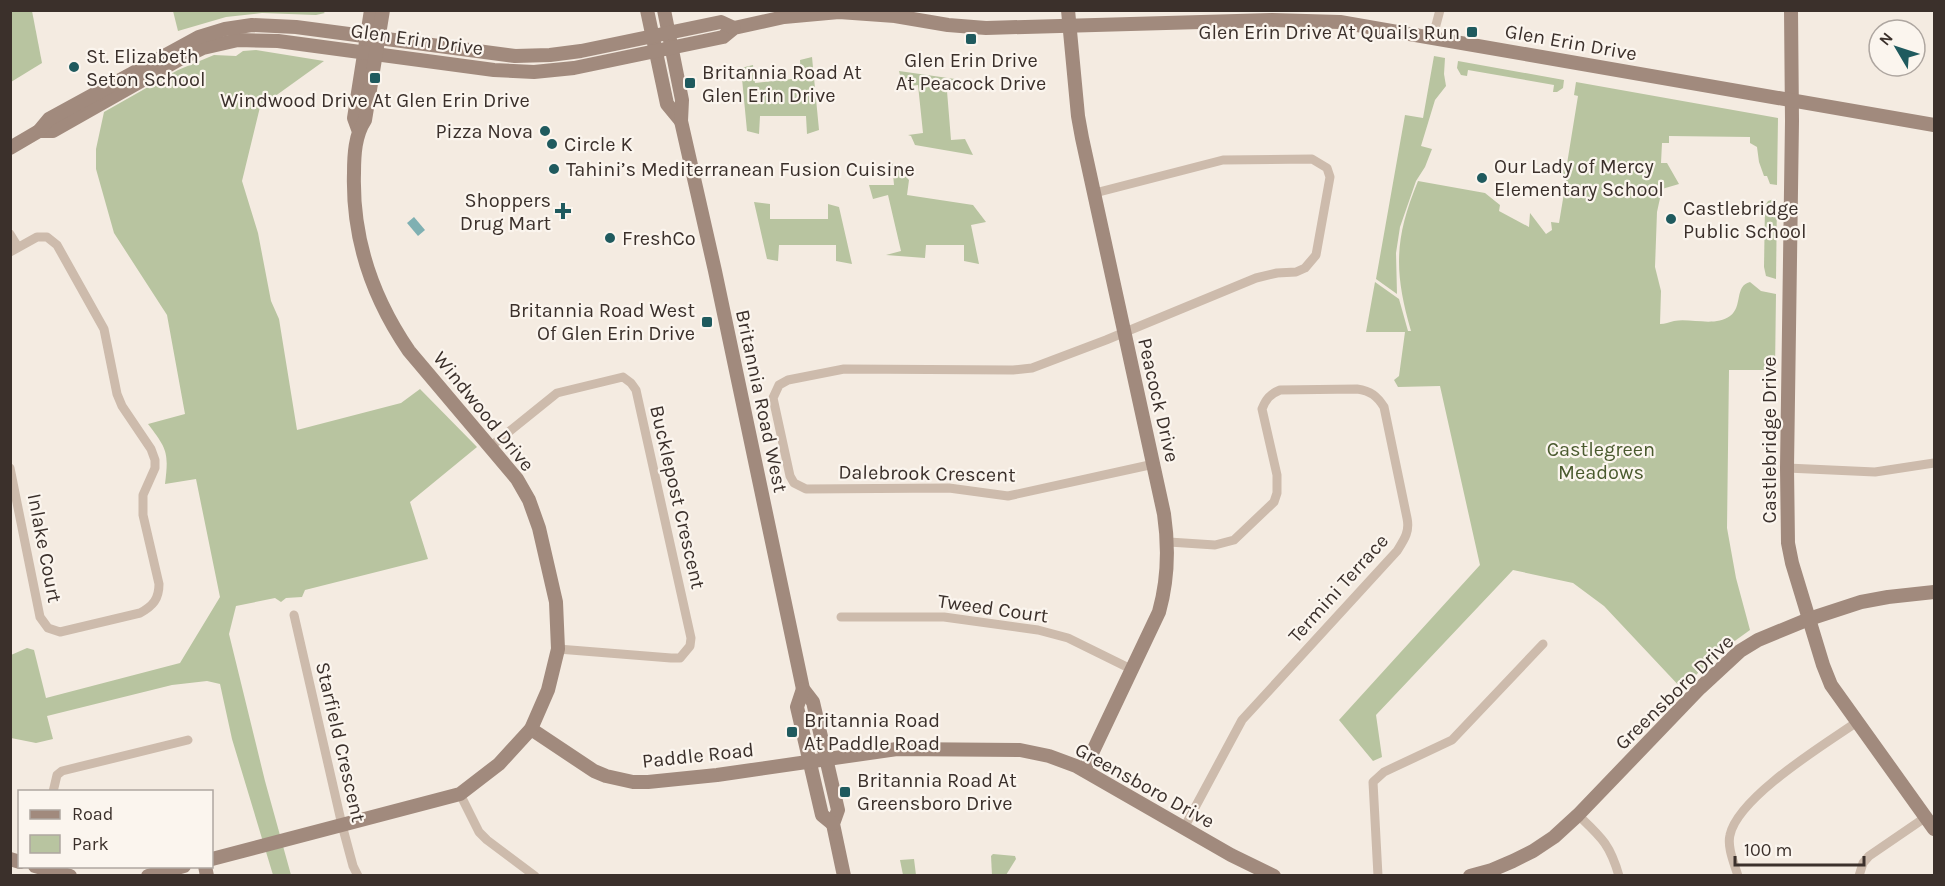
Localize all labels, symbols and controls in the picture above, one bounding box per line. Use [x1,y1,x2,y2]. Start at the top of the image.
north arrow [1867,18,1927,78]
street label: Glen Erin Drive [349,19,485,60]
street label: Glen Erin Drive [1503,20,1639,65]
place label: Glen Erin Drive At Quails Run [1199,21,1460,44]
marker: Glen Erin Drive At Quails Run [1465,25,1479,39]
text: N [1875,28,1897,49]
marker: Glen Erin Drive At Peacock Drive [964,32,978,46]
place label: St. Elizabeth Seton School [86,45,206,91]
place label: Glen Erin Drive At Peacock Drive [896,49,1046,95]
marker: St. Elizabeth Seton School [67,60,81,74]
place label: Britannia Road At Glen Erin Drive [702,61,862,107]
marker: Windwood Drive At Glen Erin Drive [368,71,382,85]
marker: Britannia Road At Glen Erin Drive [683,76,697,90]
place label: Windwood Drive At Glen Erin Drive [220,89,530,112]
place label: Pizza Nova [436,120,533,143]
marker: Pizza Nova [538,124,552,138]
place label: Circle K [564,133,633,156]
marker: Circle K [545,137,559,151]
place label: Our Lady of Mercy Elementary School [1494,155,1664,201]
place label: Tahini’s Mediterranean Fusion Cuisine [566,158,915,181]
marker: Tahini’s Mediterranean Fusion Cuisine [547,162,561,176]
marker: Our Lady of Mercy Elementary School [1475,171,1489,185]
place label: Shoppers Drug Mart [460,189,551,235]
place label: Castlebridge Public School [1683,197,1807,243]
marker: Shoppers Drug Mart [556,204,570,218]
marker: Castlebridge Public School [1664,212,1678,226]
place label: FreshCo [622,227,696,250]
marker: FreshCo [603,231,617,245]
place label: Britannia Road West Of Glen Erin Drive [509,299,695,345]
street label: Britannia Road West [731,308,792,495]
marker: Britannia Road West Of Glen Erin Drive [700,315,714,329]
street label: Peacock Drive [1133,336,1184,464]
street label: Windwood Drive [428,347,539,476]
street label: Castlebridge Drive [1758,356,1781,524]
street label: Bucklepost Crescent [645,403,710,592]
park label: Castlegreen Meadows [1547,438,1655,484]
street label: Dalebrook Crescent [838,460,1016,487]
street label: Inlake Court [23,492,66,605]
street label: Termini Terrace [1284,529,1393,647]
street label: Tweed Court [936,589,1050,628]
street label: Greensboro Drive [1610,630,1738,755]
street label: Starfield Crescent [311,660,370,825]
place label: Britannia Road At Paddle Road [804,709,940,755]
marker: Britannia Road At Paddle Road [785,725,799,739]
street label: Paddle Road [641,738,755,773]
street label: Greensboro Drive [1071,738,1218,833]
place label: Britannia Road At Greensboro Drive [857,769,1017,815]
marker: Britannia Road At Greensboro Drive [838,785,852,799]
legend [18,790,213,868]
text: Road [72,803,113,825]
scale bar [1735,829,1864,867]
text: Park [72,833,109,855]
text: 100 m [1744,839,1792,861]

